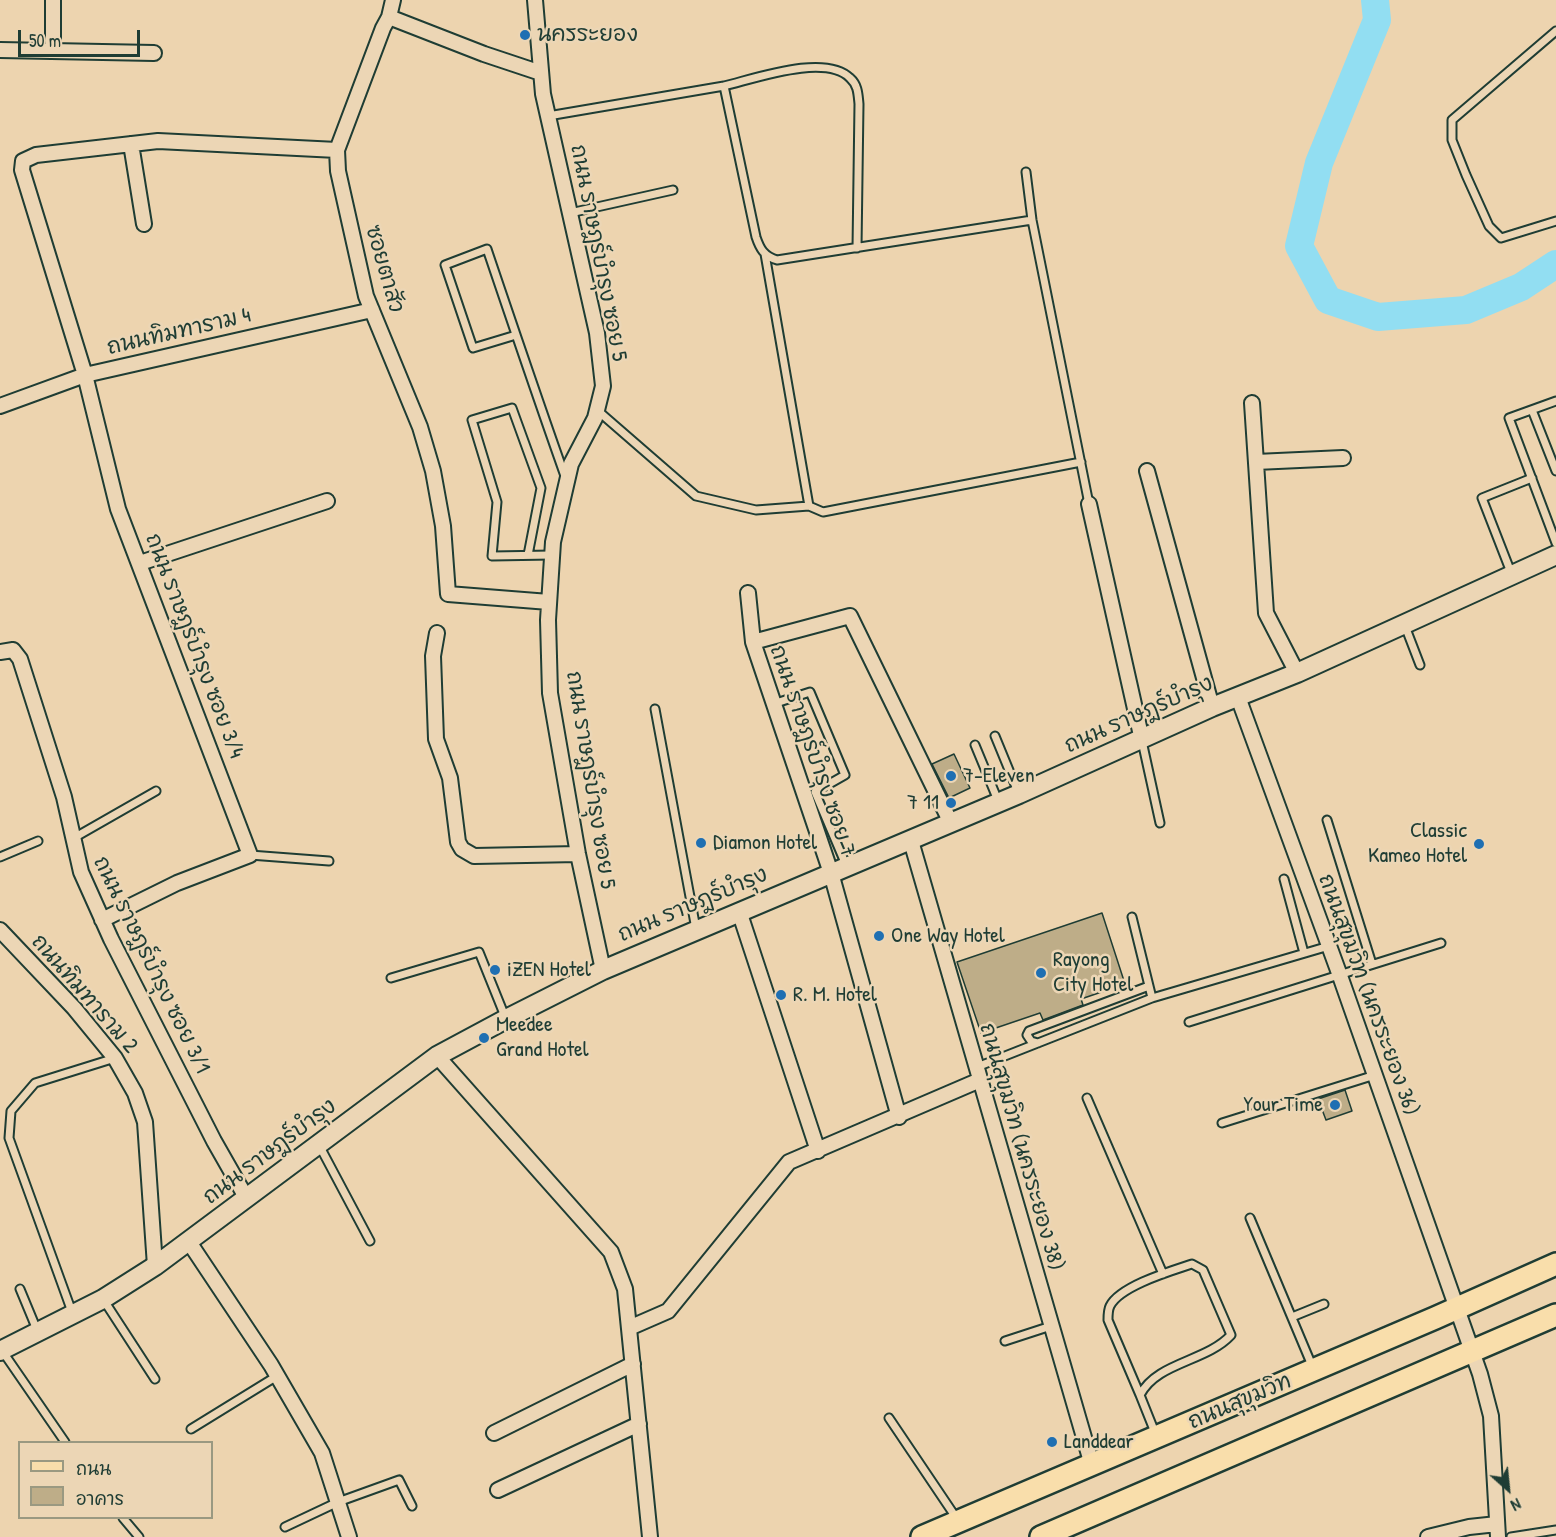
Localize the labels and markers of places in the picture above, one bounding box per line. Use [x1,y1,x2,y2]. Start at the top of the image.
place label: นครระยอง [537,22,638,48]
marker: นครระยอง [518,28,532,42]
place label: 7-Eleven [963,763,1035,789]
marker: 7-Eleven [944,769,958,783]
place label: 7 11 [907,790,939,816]
marker: 7 11 [944,796,958,810]
place label: Classic Kameo Hotel [1368,818,1467,870]
place label: Diamon Hotel [713,830,817,856]
marker: Diamon Hotel [694,836,708,850]
marker: Classic Kameo Hotel [1472,837,1486,851]
place label: One Way Hotel [891,923,1005,949]
marker: One Way Hotel [872,929,886,943]
place label: Rayong City Hotel [1053,947,1133,998]
place label: iZEN Hotel [507,957,591,983]
marker: iZEN Hotel [488,963,502,977]
marker: Rayong City Hotel [1034,966,1048,980]
place label: R. M. Hotel [793,982,877,1008]
marker: R. M. Hotel [774,988,788,1002]
place label: Meedee Grand Hotel [496,1012,589,1064]
marker: Meedee Grand Hotel [477,1031,491,1045]
place label: Your Time [1243,1092,1323,1118]
marker: Your Time [1328,1098,1342,1112]
place label: Landdear [1064,1429,1134,1455]
marker: Landdear [1045,1435,1059,1449]

